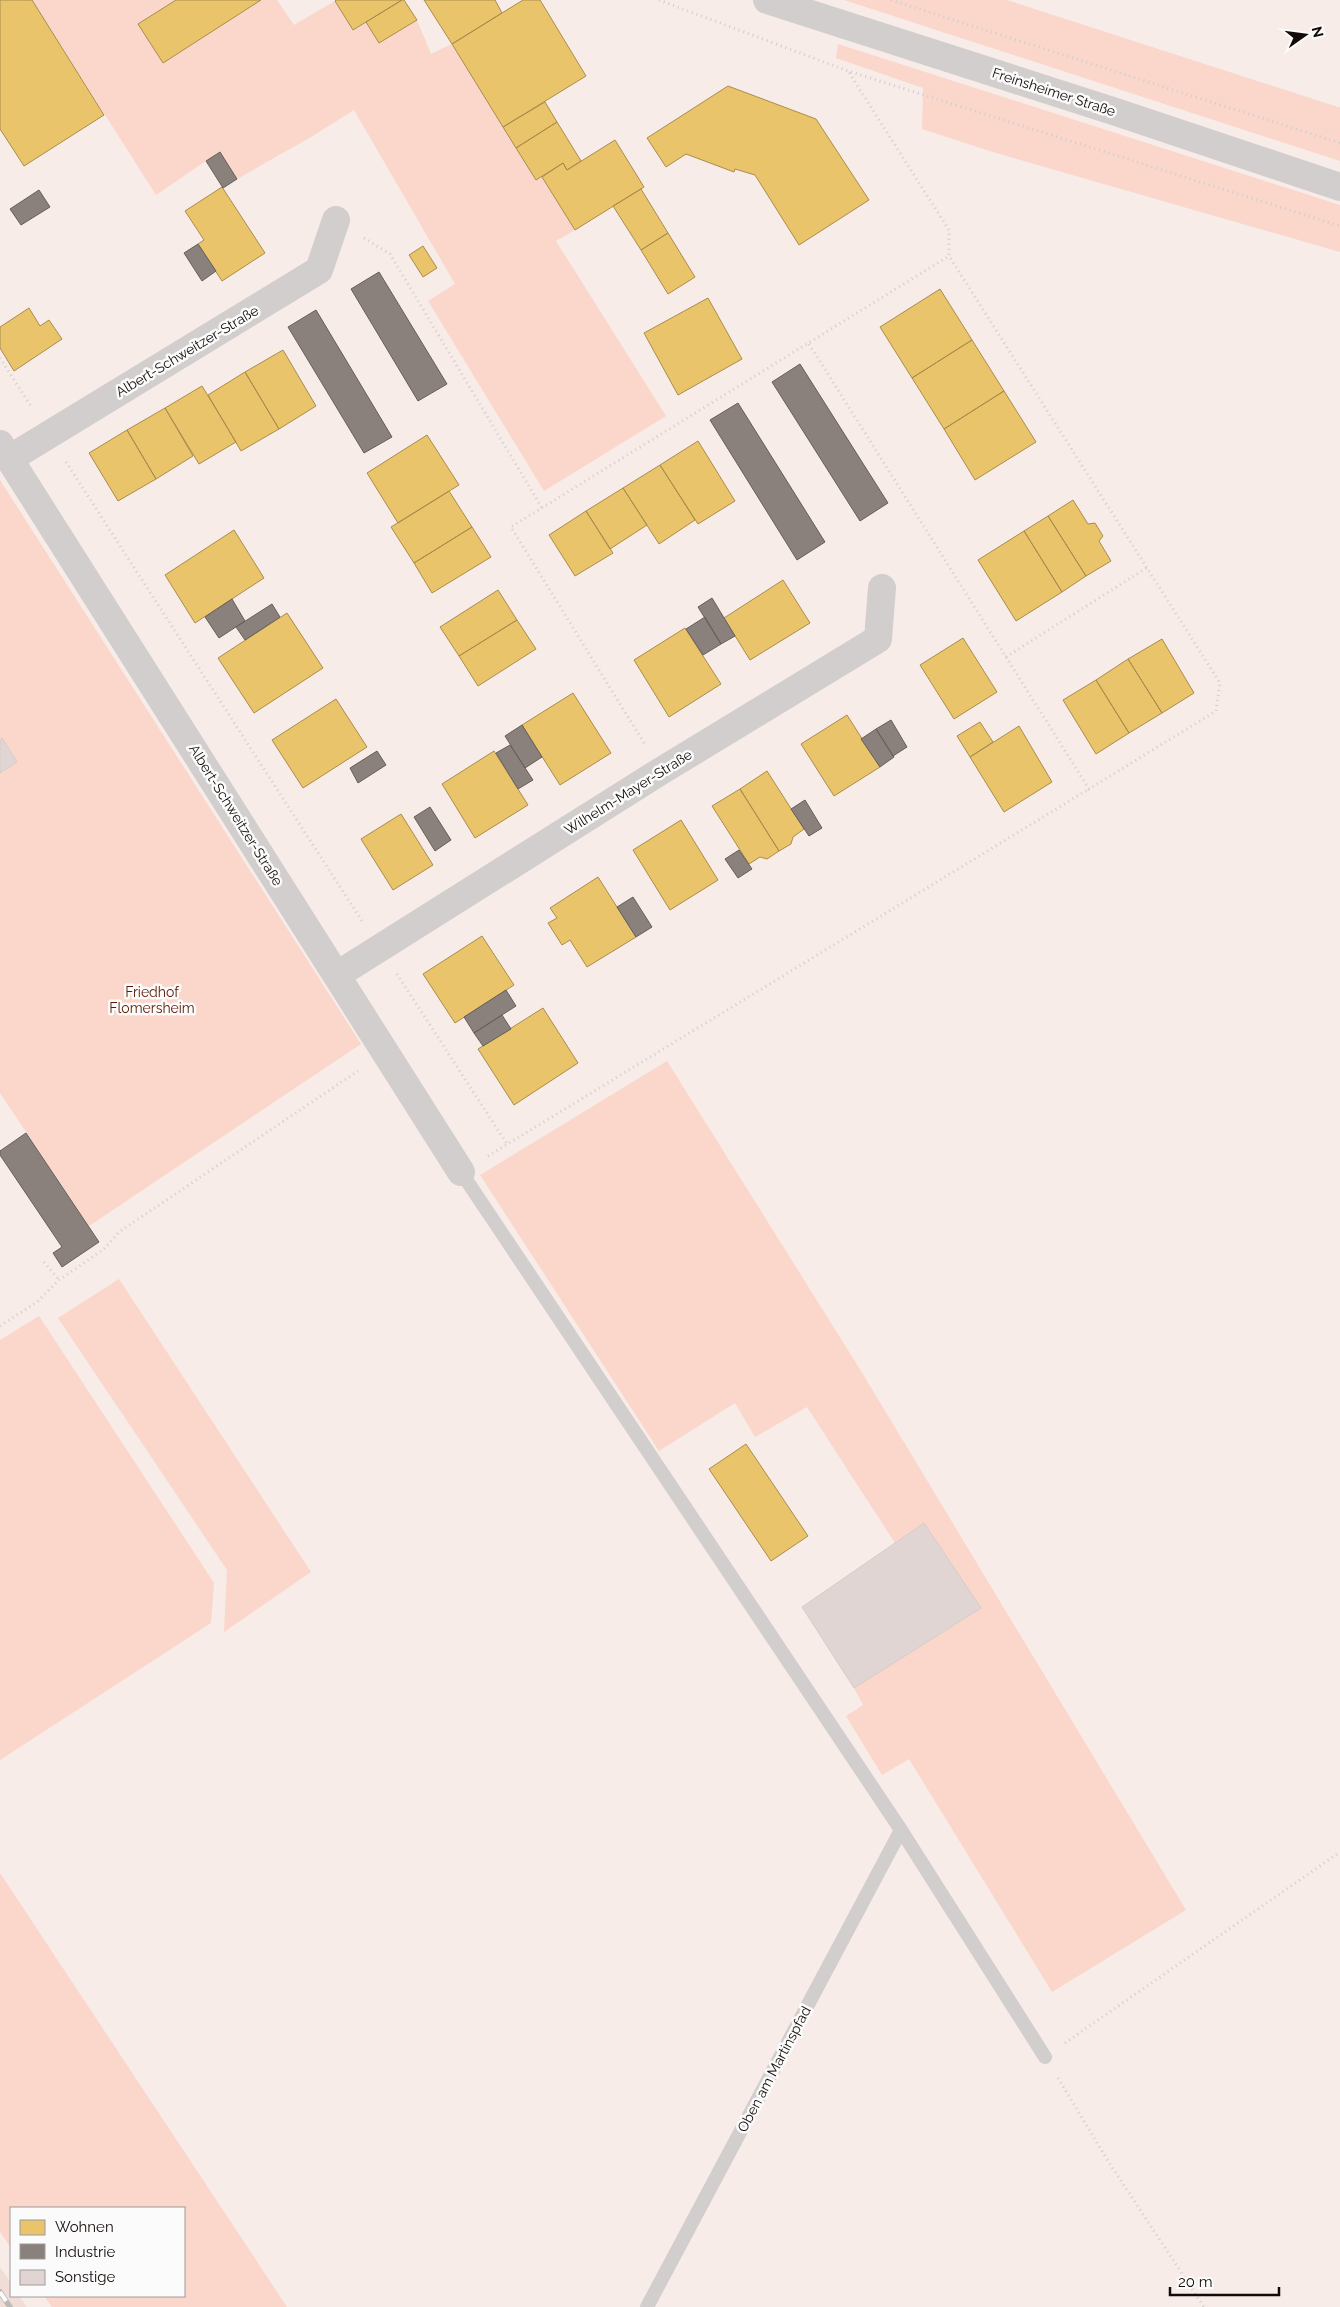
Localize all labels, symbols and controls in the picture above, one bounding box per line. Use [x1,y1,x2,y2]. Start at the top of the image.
north arrow [1280,10,1330,60]
text: N [1309,25,1327,39]
street label: Freinsheimer Straße [990,64,1118,120]
street label: Albert-Schweitzer-Straße [113,302,261,400]
street label: Albert-Schweitzer-Straße [186,741,286,889]
street label: Wilhelm-Mayer-Straße [561,746,695,838]
park label: Friedhof Flomersheim [109,984,195,1016]
street label: Oben am Martinspfad [734,2003,814,2135]
legend [10,2207,185,2297]
text: Wohnen [55,2218,114,2236]
text: Industrie [55,2243,116,2261]
scale bar [1170,2264,1279,2296]
text: Sonstige [55,2268,116,2286]
text: 20 m [1178,2273,1213,2291]

